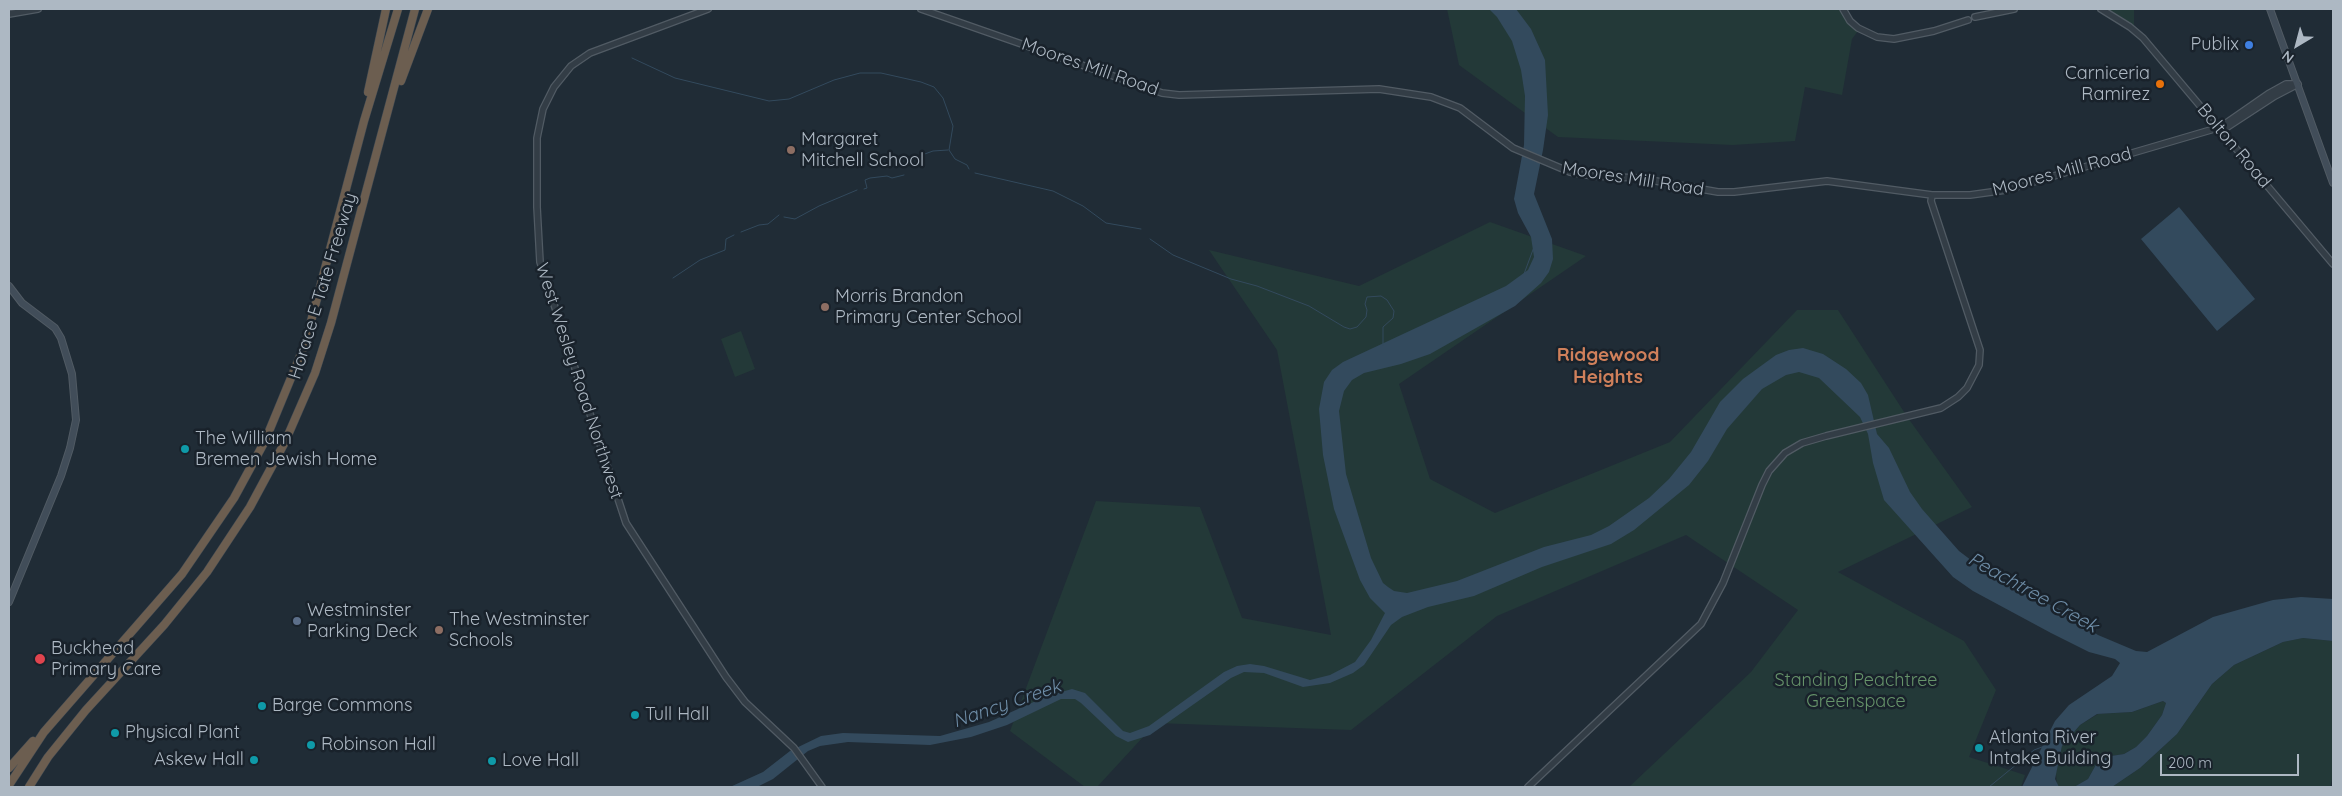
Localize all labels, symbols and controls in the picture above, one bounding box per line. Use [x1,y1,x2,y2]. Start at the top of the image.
north arrow [2272,20,2322,70]
street label: Moores Mill Road [1019,33,1161,101]
place label: Publix [2191,34,2239,56]
marker: Publix [2243,39,2255,51]
text: N [2278,47,2298,67]
place label: Carniceria Ramirez [2065,63,2150,106]
marker: Carniceria Ramirez [2154,78,2166,90]
street label: Bolton Road [2192,99,2276,193]
place label: Margaret Mitchell School [801,129,924,172]
street label: Moores Mill Road [1990,143,2134,201]
marker: Margaret Mitchell School [785,144,797,156]
street label: Moores Mill Road [1561,157,1705,201]
street label: Horace E Tate Freeway [284,190,362,382]
street label: West Wesley Road Northwest [531,260,627,502]
place label: Morris Brandon Primary Center School [835,286,1022,328]
marker: Morris Brandon Primary Center School [819,301,831,313]
district label: Ridgewood Heights [1557,344,1659,388]
place label: The William Bremen Jewish Home [195,428,377,470]
marker: The William Bremen Jewish Home [179,443,191,455]
water label: Peachtree Creek [1964,548,2102,638]
place label: Westminster Parking Deck [307,600,418,642]
place label: The Westminster Schools [449,609,589,652]
marker: Westminster Parking Deck [291,615,303,627]
marker: The Westminster Schools [433,624,445,636]
place label: Buckhead Primary Care [51,638,161,681]
marker: Buckhead Primary Care [33,652,47,666]
park label: Standing Peachtree Greenspace [1774,670,1938,712]
water label: Nancy Creek [950,675,1064,733]
place label: Barge Commons [272,695,412,717]
marker: Barge Commons [256,700,268,712]
place label: Tull Hall [645,704,709,726]
marker: Tull Hall [629,709,641,721]
place label: Physical Plant [125,722,240,744]
marker: Physical Plant [109,727,121,739]
place label: Atlanta River Intake Building [1989,727,2111,770]
place label: Robinson Hall [321,734,436,756]
marker: Robinson Hall [305,739,317,751]
marker: Atlanta River Intake Building [1973,742,1985,754]
scale bar [2162,744,2301,776]
place label: Askew Hall [154,749,244,771]
place label: Love Hall [502,750,579,772]
text: 200 m [2168,753,2212,772]
marker: Askew Hall [248,754,260,766]
marker: Love Hall [486,755,498,767]

